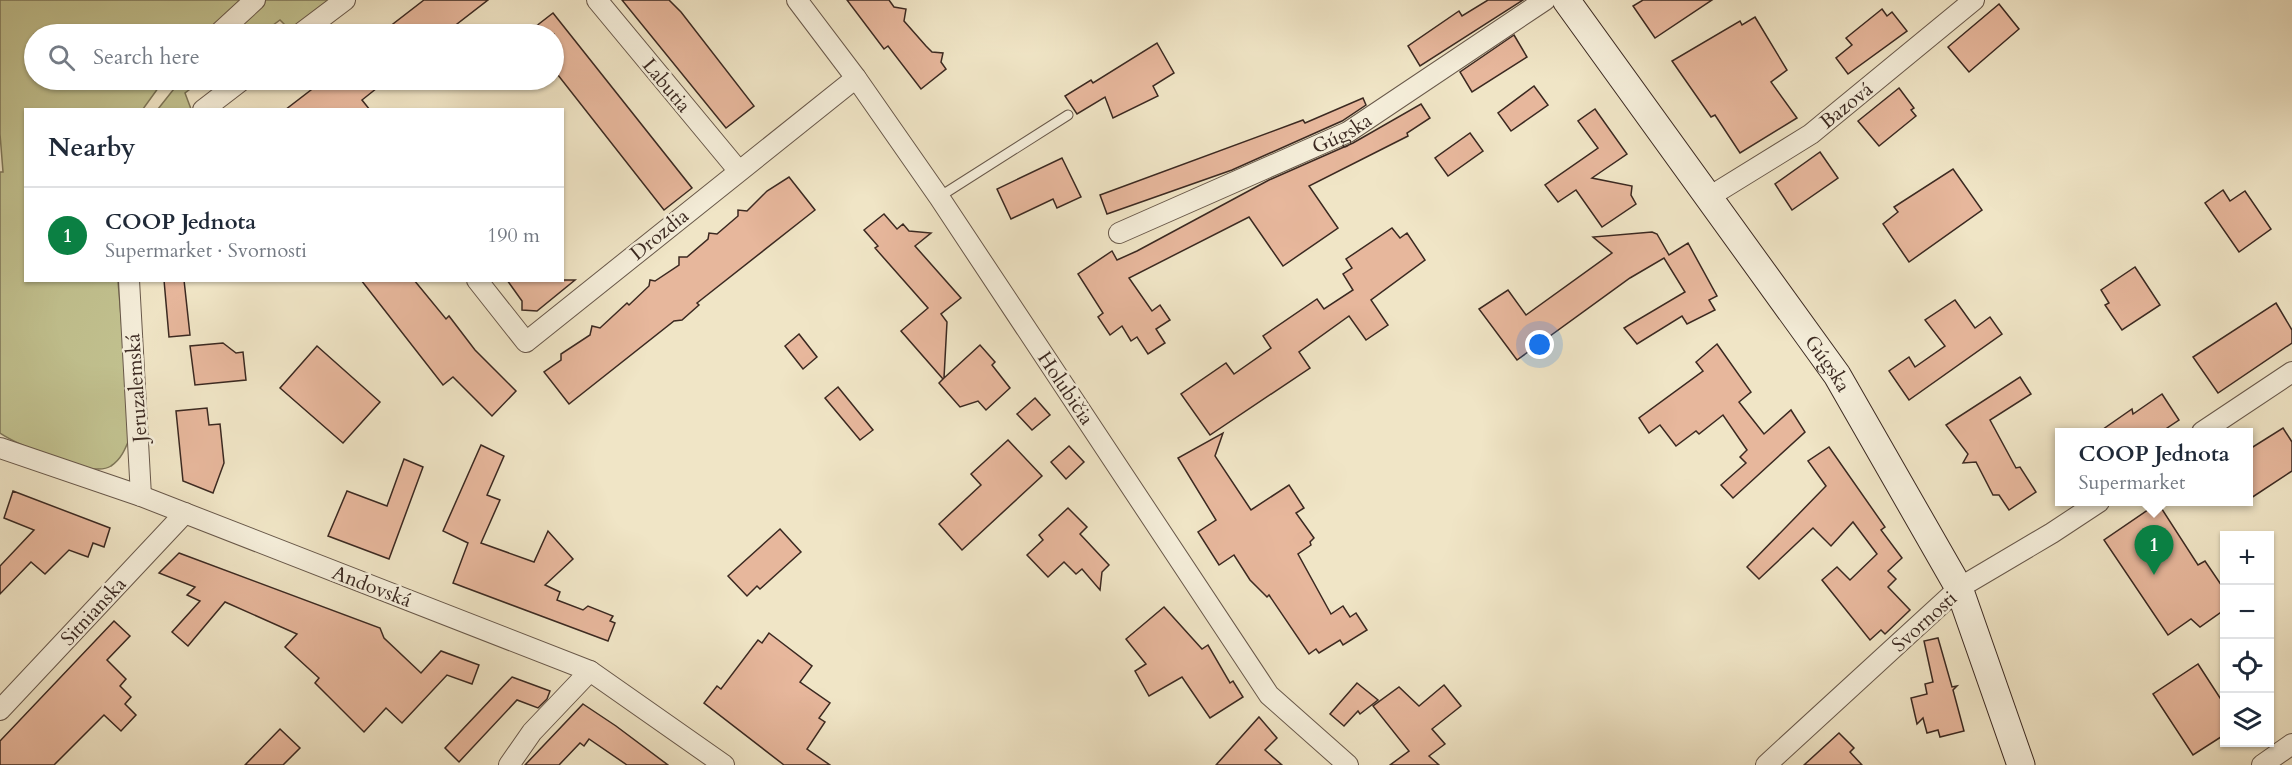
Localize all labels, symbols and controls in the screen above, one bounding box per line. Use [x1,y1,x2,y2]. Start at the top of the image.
search box [24,24,564,90]
icon: search [45,41,78,74]
text: Search here [93,42,200,72]
street label: Labutia [636,52,697,118]
street label: Bazová [1814,76,1879,135]
street label: Gúgska [1308,107,1377,160]
text: Nearby [48,130,136,165]
street label: Drozdia [624,202,695,266]
text: COOP Jednota [105,207,256,237]
text: 1 [62,222,73,249]
text: 190 m [487,222,540,249]
text: Supermarket · Svornosti [105,237,307,264]
your location [1525,330,1554,359]
street label: Gúgska [1798,330,1857,397]
street label: Jeruzalemská [119,332,154,446]
street label: Holubičia [1031,346,1100,431]
popup [2055,428,2253,506]
text: COOP Jednota [2078,439,2230,469]
text: Supermarket [2078,469,2185,496]
pin: 1 [2134,526,2174,575]
map controls [2220,531,2274,747]
button: + [2220,531,2274,585]
street label: Andovská [328,559,416,614]
street label: Sitnianska [55,571,132,652]
street label: Svornosti [1886,585,1963,658]
button: − [2220,585,2274,639]
button: locate [2220,639,2274,693]
button: layers [2220,693,2274,747]

